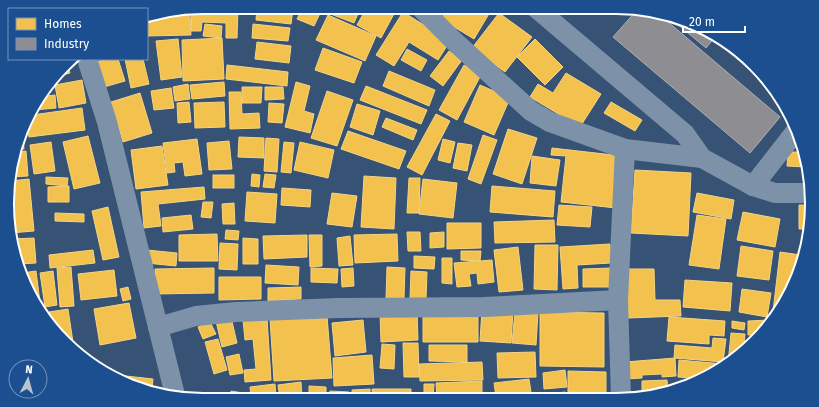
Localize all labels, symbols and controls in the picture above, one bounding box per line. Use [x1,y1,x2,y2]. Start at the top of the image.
legend [8,8,148,60]
scale bar [683,8,745,34]
text: 20 m [689,15,715,29]
text: Homes [44,17,82,31]
text: Industry [44,37,89,51]
north arrow [8,359,48,399]
text: N [25,363,33,376]

